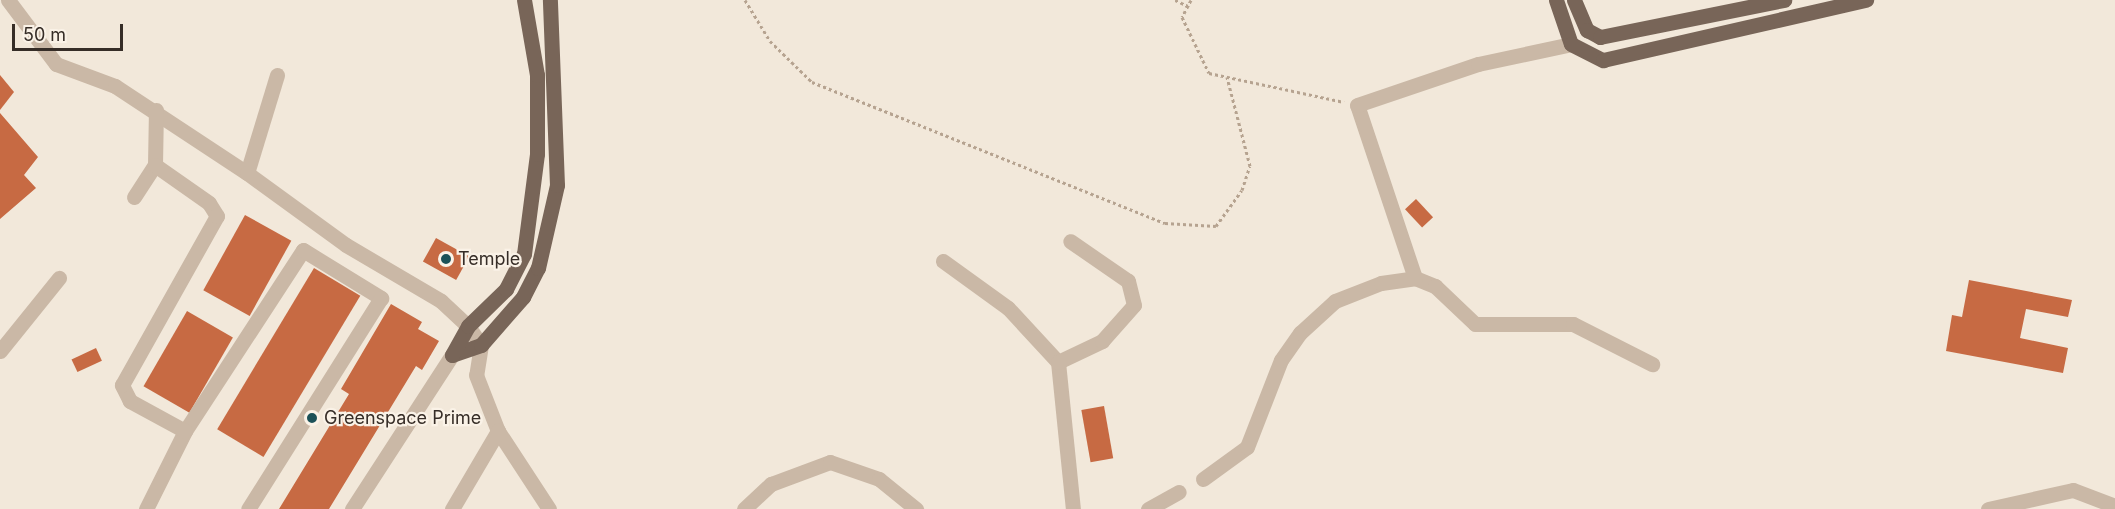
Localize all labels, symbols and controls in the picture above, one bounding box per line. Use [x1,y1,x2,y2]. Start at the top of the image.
scale bar [15,12,126,50]
text: 50 m [23,24,66,45]
place label: Temple [458,248,520,270]
marker: Temple [439,252,453,266]
place label: Greenspace Prime [324,407,481,429]
marker: Greenspace Prime [305,411,319,425]

